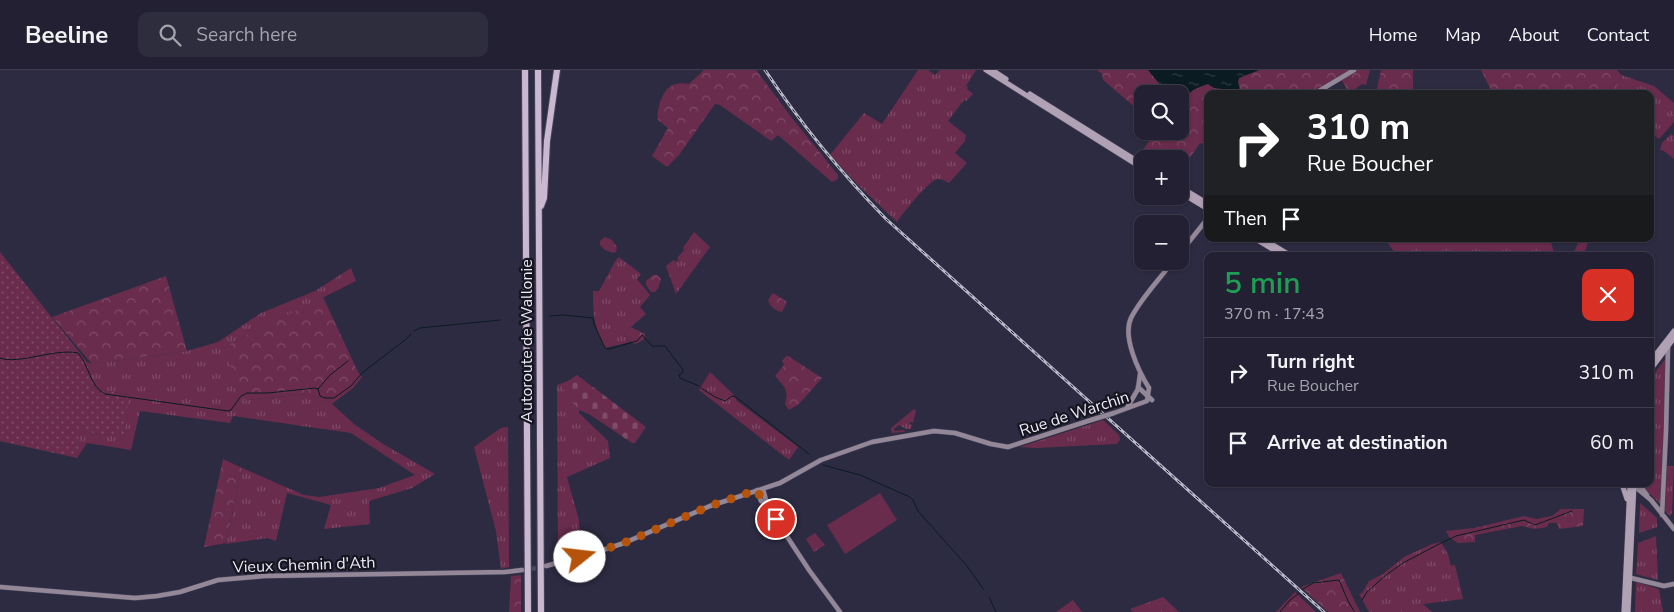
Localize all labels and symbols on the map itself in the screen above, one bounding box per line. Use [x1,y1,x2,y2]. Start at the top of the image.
street label: Autoroute de Wallonie [516,259,538,423]
street label: Rue de Warchin [1017,386,1132,442]
pin [755,498,797,540]
position arrow [553,530,605,582]
street label: Vieux Chemin d'Ath [231,552,376,579]

